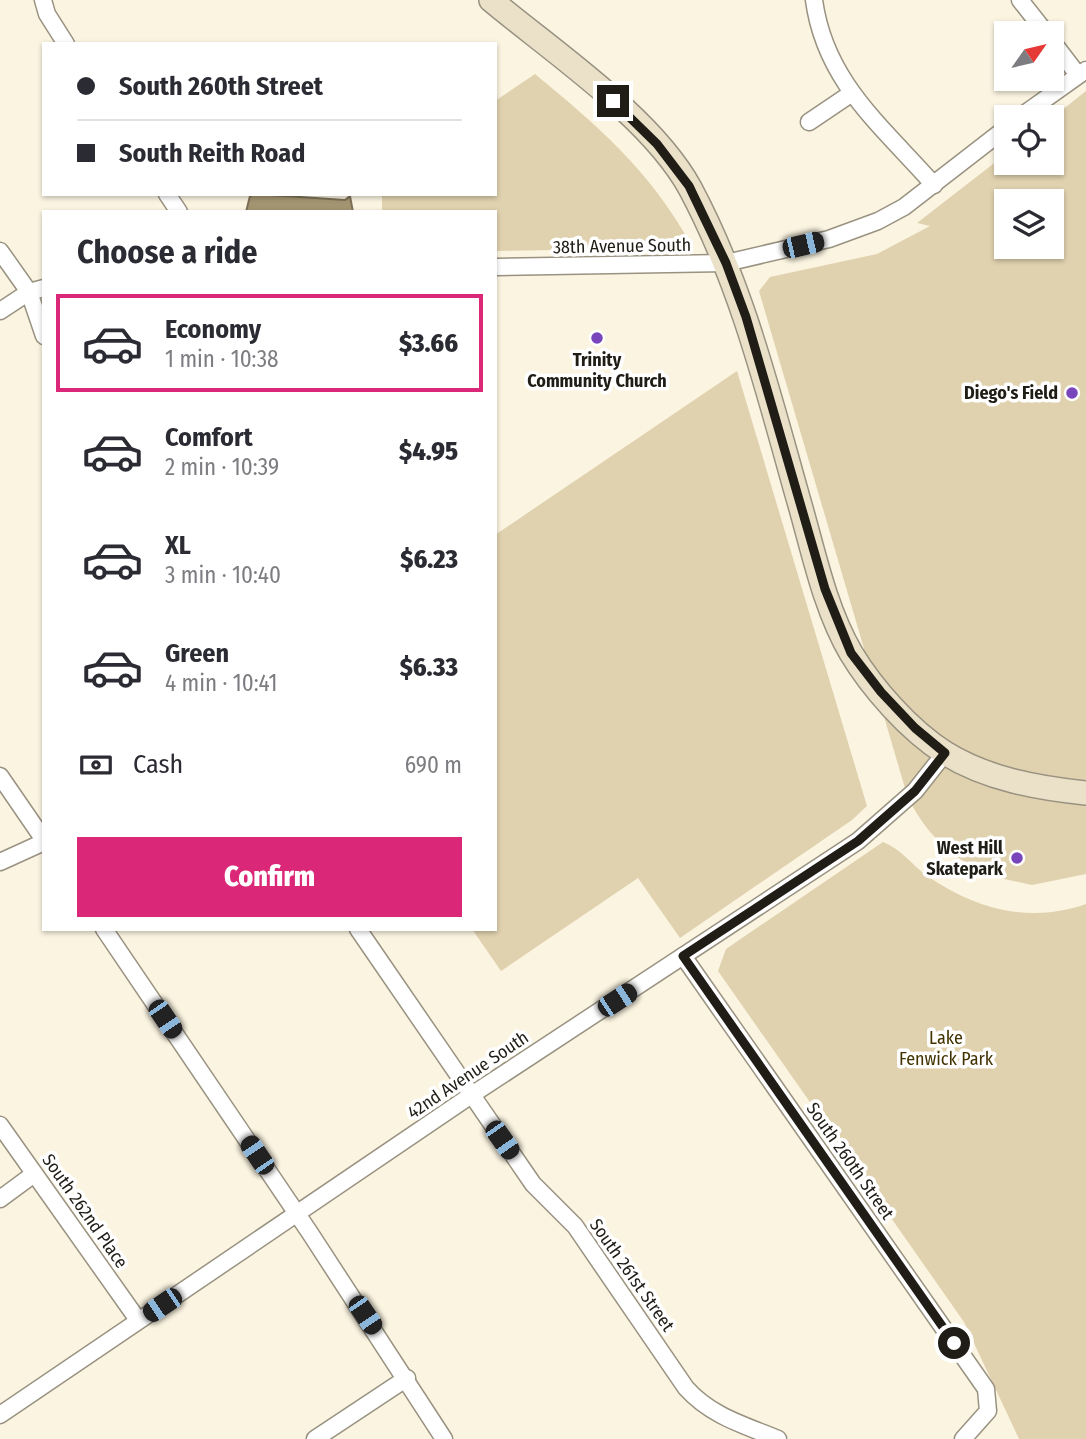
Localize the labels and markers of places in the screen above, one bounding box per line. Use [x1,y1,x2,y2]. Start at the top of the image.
marker: Trinity Community Church [589,330,605,346]
place label: Trinity Community Church [527,349,667,392]
place label: Diego's Field [964,382,1058,404]
marker: Diego's Field [1064,385,1080,401]
place label: West Hill Skatepark [926,837,1004,880]
marker: West Hill Skatepark [1009,850,1025,866]

